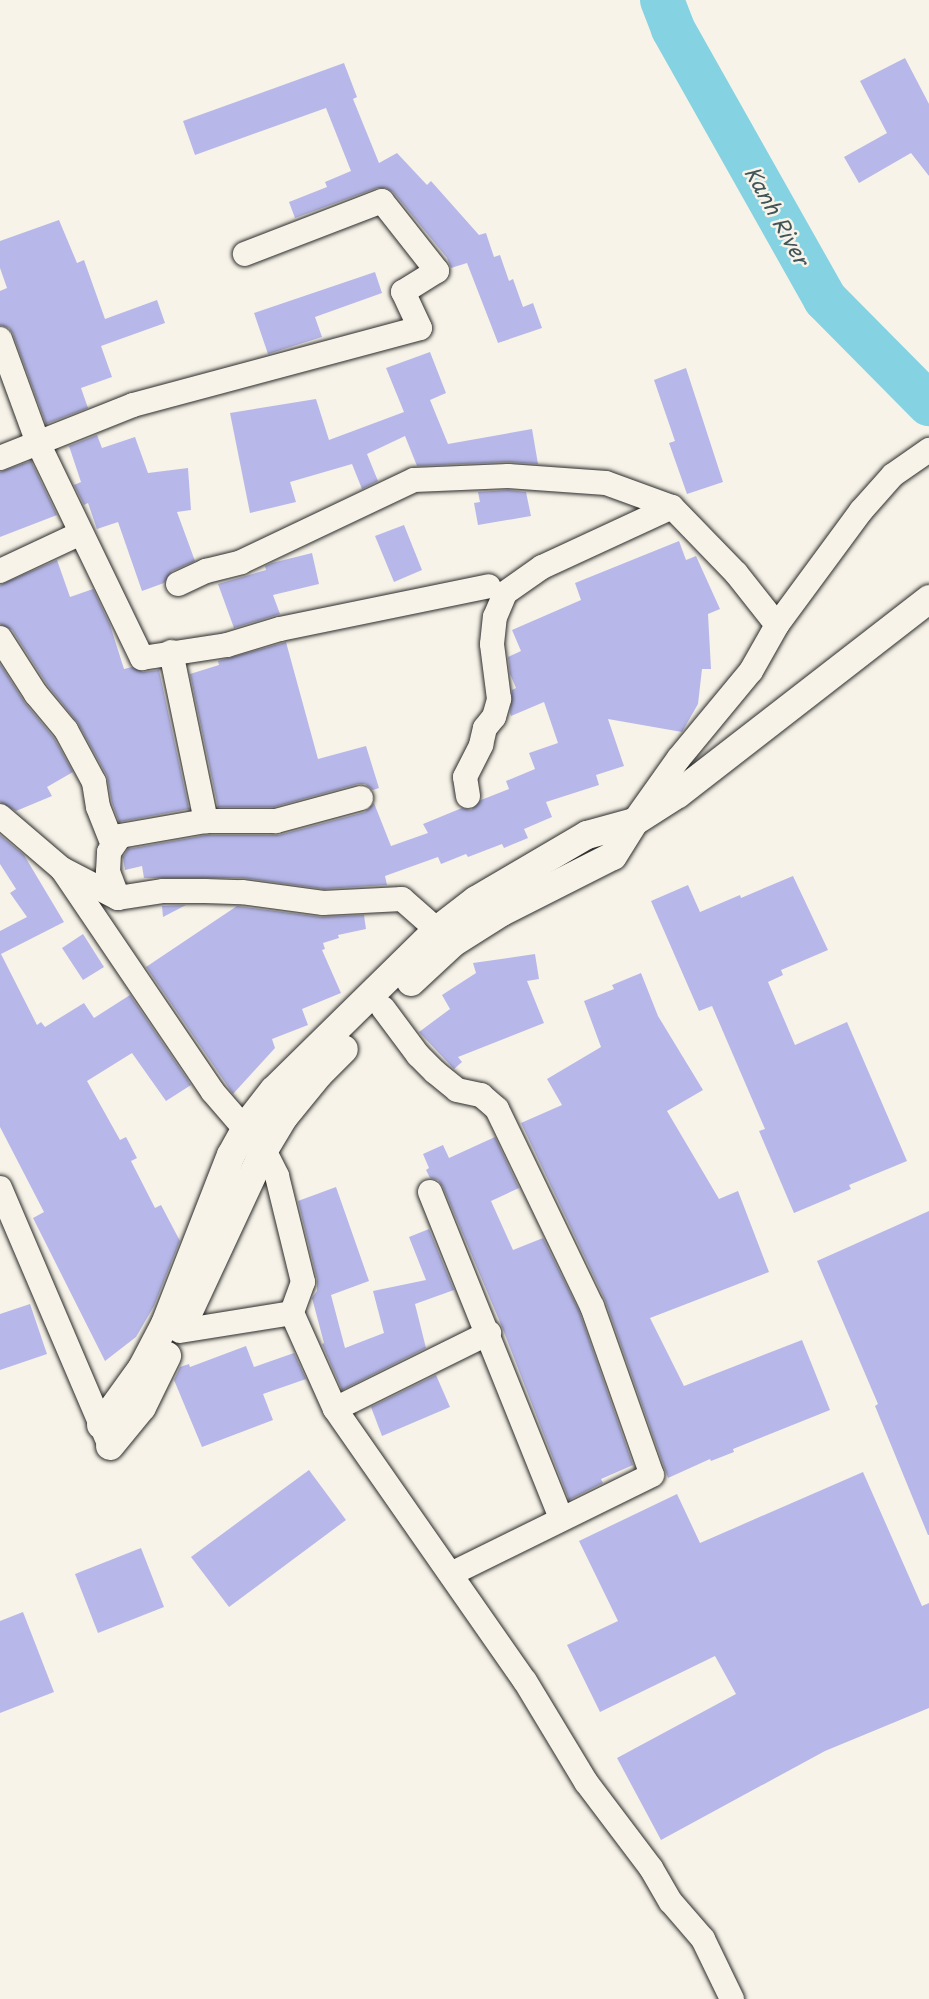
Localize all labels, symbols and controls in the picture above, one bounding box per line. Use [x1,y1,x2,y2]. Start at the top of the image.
water label: Kanh River [741,161,815,269]

